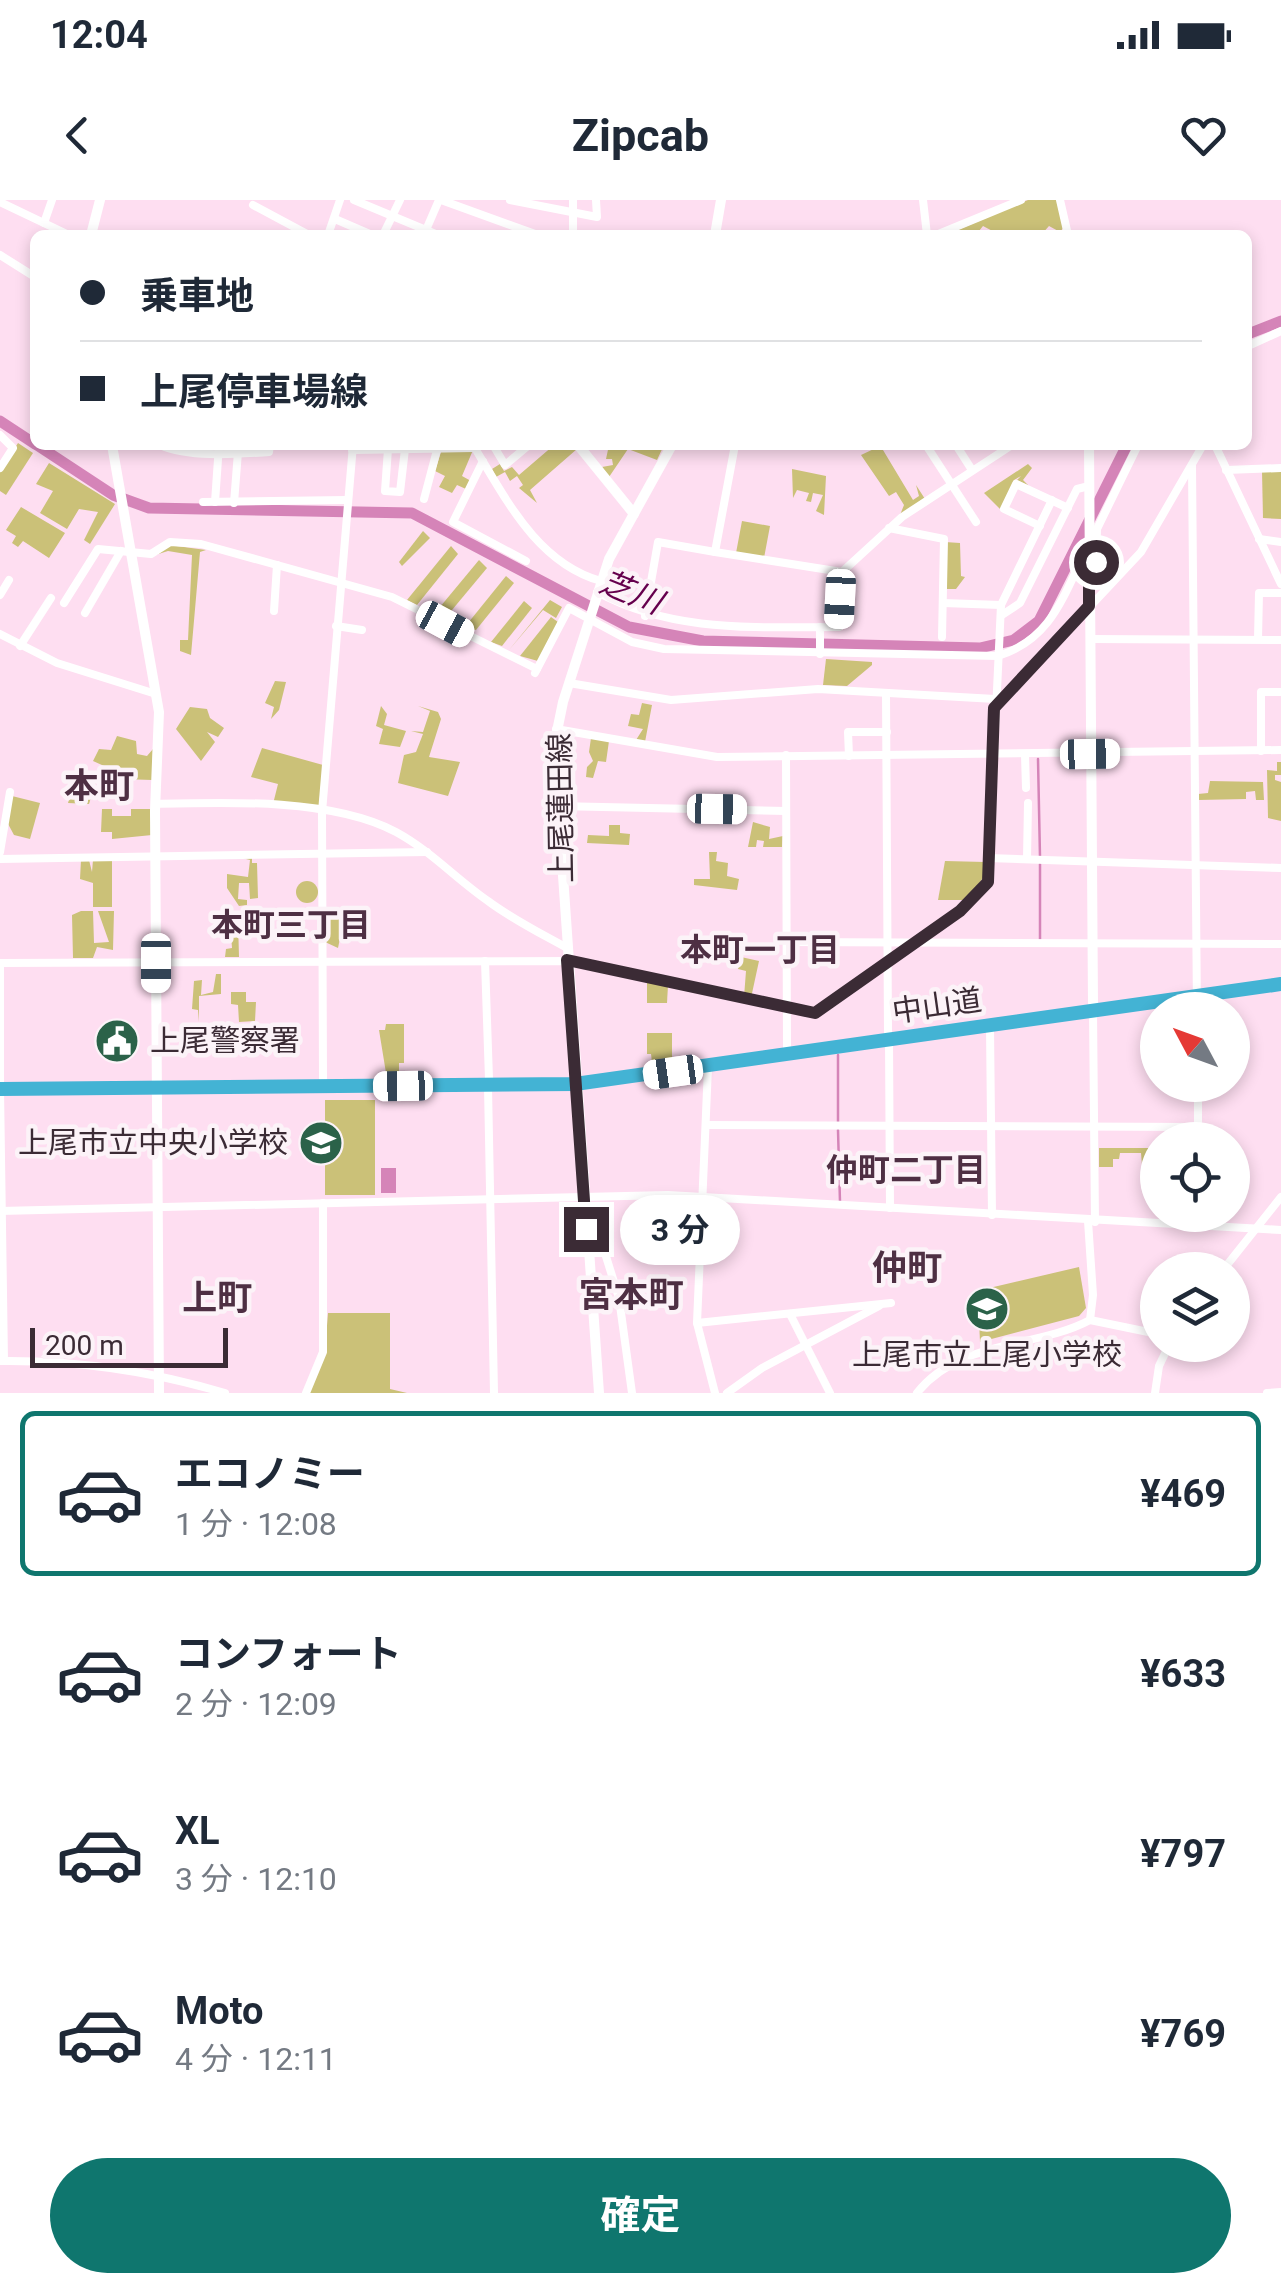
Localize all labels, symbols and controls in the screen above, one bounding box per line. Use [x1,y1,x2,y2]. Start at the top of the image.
text: 12:04 [50,13,148,57]
icon: back [50,108,105,163]
icon: heart [1176,108,1231,163]
text: Zipcab [572,109,709,162]
text: 乗車地 [140,274,254,318]
text: 上尾停車場線 [140,370,368,414]
route start [1074,540,1119,585]
water label: 芝川 [594,562,671,623]
car [823,568,857,630]
car [411,597,479,651]
street label: 上尾蓮田線 [542,733,579,883]
car [1060,738,1120,770]
district label: 本町 [64,766,134,807]
car [687,793,747,825]
district label: 本町三丁目 [211,906,371,944]
district label: 本町一丁目 [680,931,840,969]
car [141,933,171,993]
street label: 中山道 [890,982,984,1029]
north arrow [1140,992,1250,1102]
map controls [1140,992,1250,1362]
public building icon: 上尾警察署 [94,1018,140,1064]
place label: 上尾警察署 [150,1023,300,1058]
car [641,1053,705,1091]
car [373,1070,433,1102]
school or university icon: 上尾市立中央小学校 [298,1120,344,1166]
button: locate [1140,1122,1250,1232]
place label: 上尾市立中央小学校 [18,1125,288,1160]
district label: 仲町二丁目 [826,1151,986,1189]
callout: 3 分 [621,1194,741,1264]
route end [564,1207,609,1252]
text: 3 分 [651,1211,709,1249]
district label: 仲町 [872,1248,942,1289]
button: layers [1140,1252,1250,1362]
district label: 宮本町 [578,1275,684,1316]
district label: 上町 [182,1278,252,1319]
school or university icon: 上尾市立上尾小学校 [964,1286,1010,1332]
scale bar [30,1323,228,1368]
text: 200 m [45,1329,124,1362]
place label: 上尾市立上尾小学校 [852,1337,1122,1372]
icon: car [55,1449,145,1539]
text: エコノミー [175,1452,365,1496]
text: ¥469 [1140,1472,1226,1516]
text: 1 分 · 12:08 [175,1505,337,1543]
icon: car [55,1629,145,1719]
text: コンフォート [175,1632,402,1676]
text: ¥633 [1140,1652,1226,1696]
text: 2 分 · 12:09 [175,1685,337,1723]
icon: car [55,1809,145,1899]
text: XL [175,1809,220,1853]
text: ¥797 [1140,1832,1226,1876]
text: 3 分 · 12:10 [175,1860,337,1898]
icon: car [55,1989,145,2079]
text: Moto [175,1989,264,2033]
text: ¥769 [1140,2012,1226,2056]
text: 4 分 · 12:11 [175,2040,337,2078]
button: 確定 [50,2158,1231,2273]

